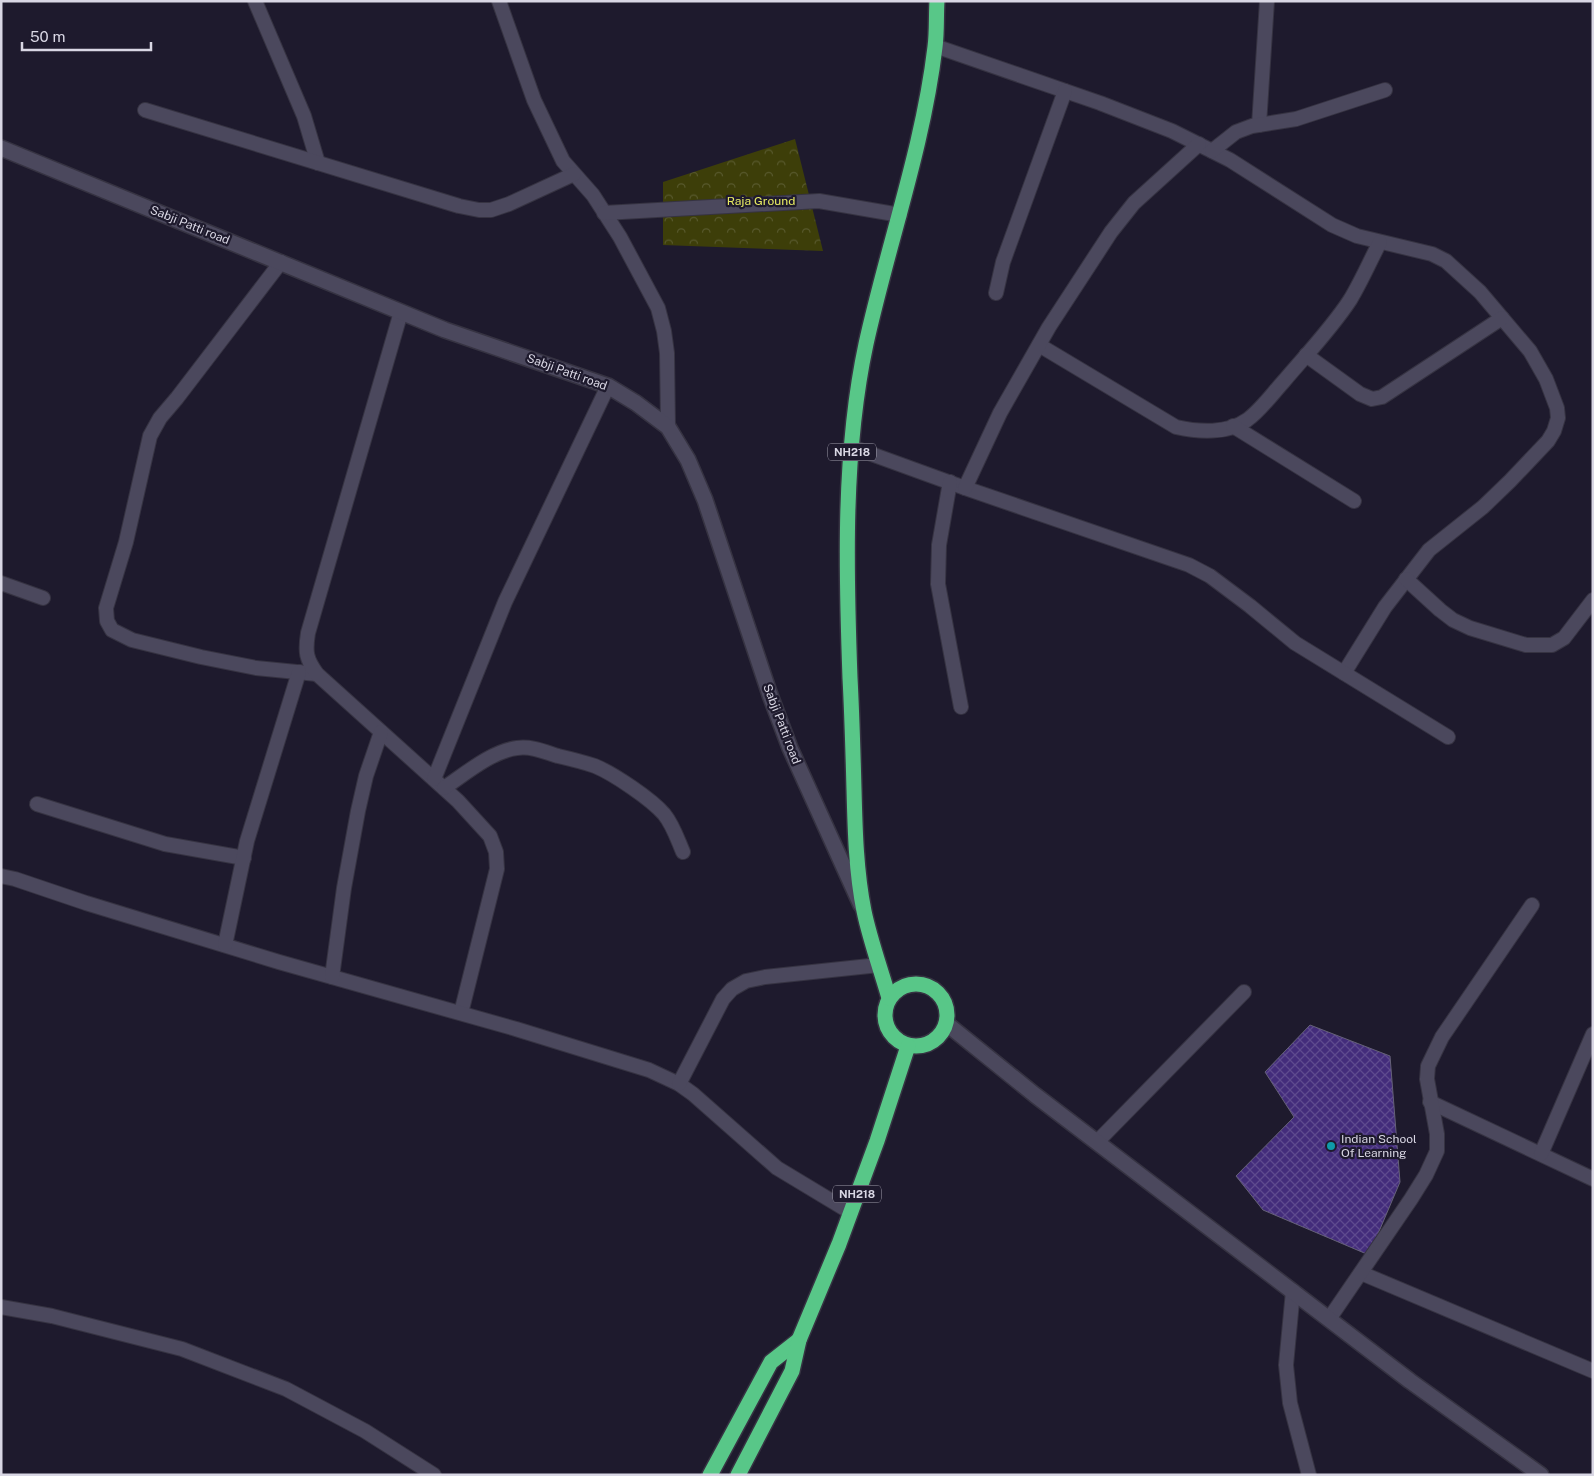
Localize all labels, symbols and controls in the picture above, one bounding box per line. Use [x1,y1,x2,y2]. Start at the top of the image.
scale bar [22,20,151,52]
text: 50 m [30,28,65,45]
park label: Raja Ground [727,194,795,208]
street label: Sabji Patti road [148,203,232,247]
street label: Sabji Patti road [525,351,609,393]
road number: NH218 [828,444,876,461]
street label: Sabji Patti road [760,682,804,766]
place label: Indian School Of Learning [1341,1132,1417,1160]
marker: Indian School Of Learning [1325,1140,1337,1152]
road number: NH218 [833,1186,881,1202]

